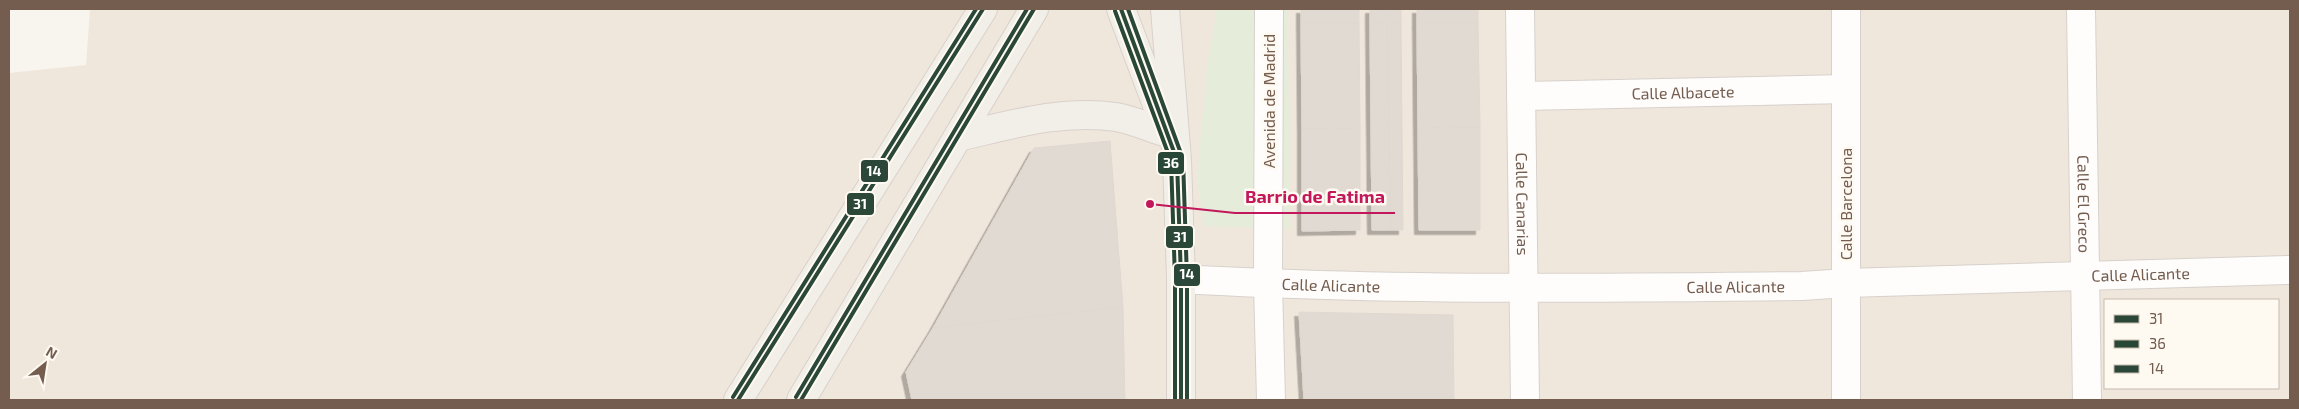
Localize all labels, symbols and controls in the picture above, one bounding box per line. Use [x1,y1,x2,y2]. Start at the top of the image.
street label: Avenida de Madrid [1259,34,1278,168]
street label: Calle Albacete [1631,81,1735,103]
street label: Calle Barcelona [1836,148,1855,260]
line badge: 36 [1157,151,1185,175]
street label: Calle Canarias [1513,152,1533,256]
text: 36 [1163,154,1179,171]
street label: Calle El Greco [2074,155,2095,253]
line badge: 14 [860,159,889,183]
text: 14 [867,162,882,179]
callout: Barrio de Fatima [1235,180,1395,213]
text: Barrio de Fatima [1245,185,1385,207]
line badge: 31 [846,192,875,216]
text: 31 [853,195,867,212]
line badge: 31 [1165,225,1194,249]
text: 31 [1173,228,1187,245]
line badge: 14 [1173,263,1201,287]
street label: Calle Alicante [2091,263,2190,285]
text: 14 [1180,265,1195,282]
street label: Calle Alicante [1281,274,1380,295]
street label: Calle Alicante [1686,276,1785,296]
legend [2104,299,2279,389]
text: 31 [2149,309,2163,327]
text: 36 [2149,334,2166,352]
north arrow [20,339,70,389]
text: N [43,342,60,362]
text: 14 [2149,359,2164,377]

